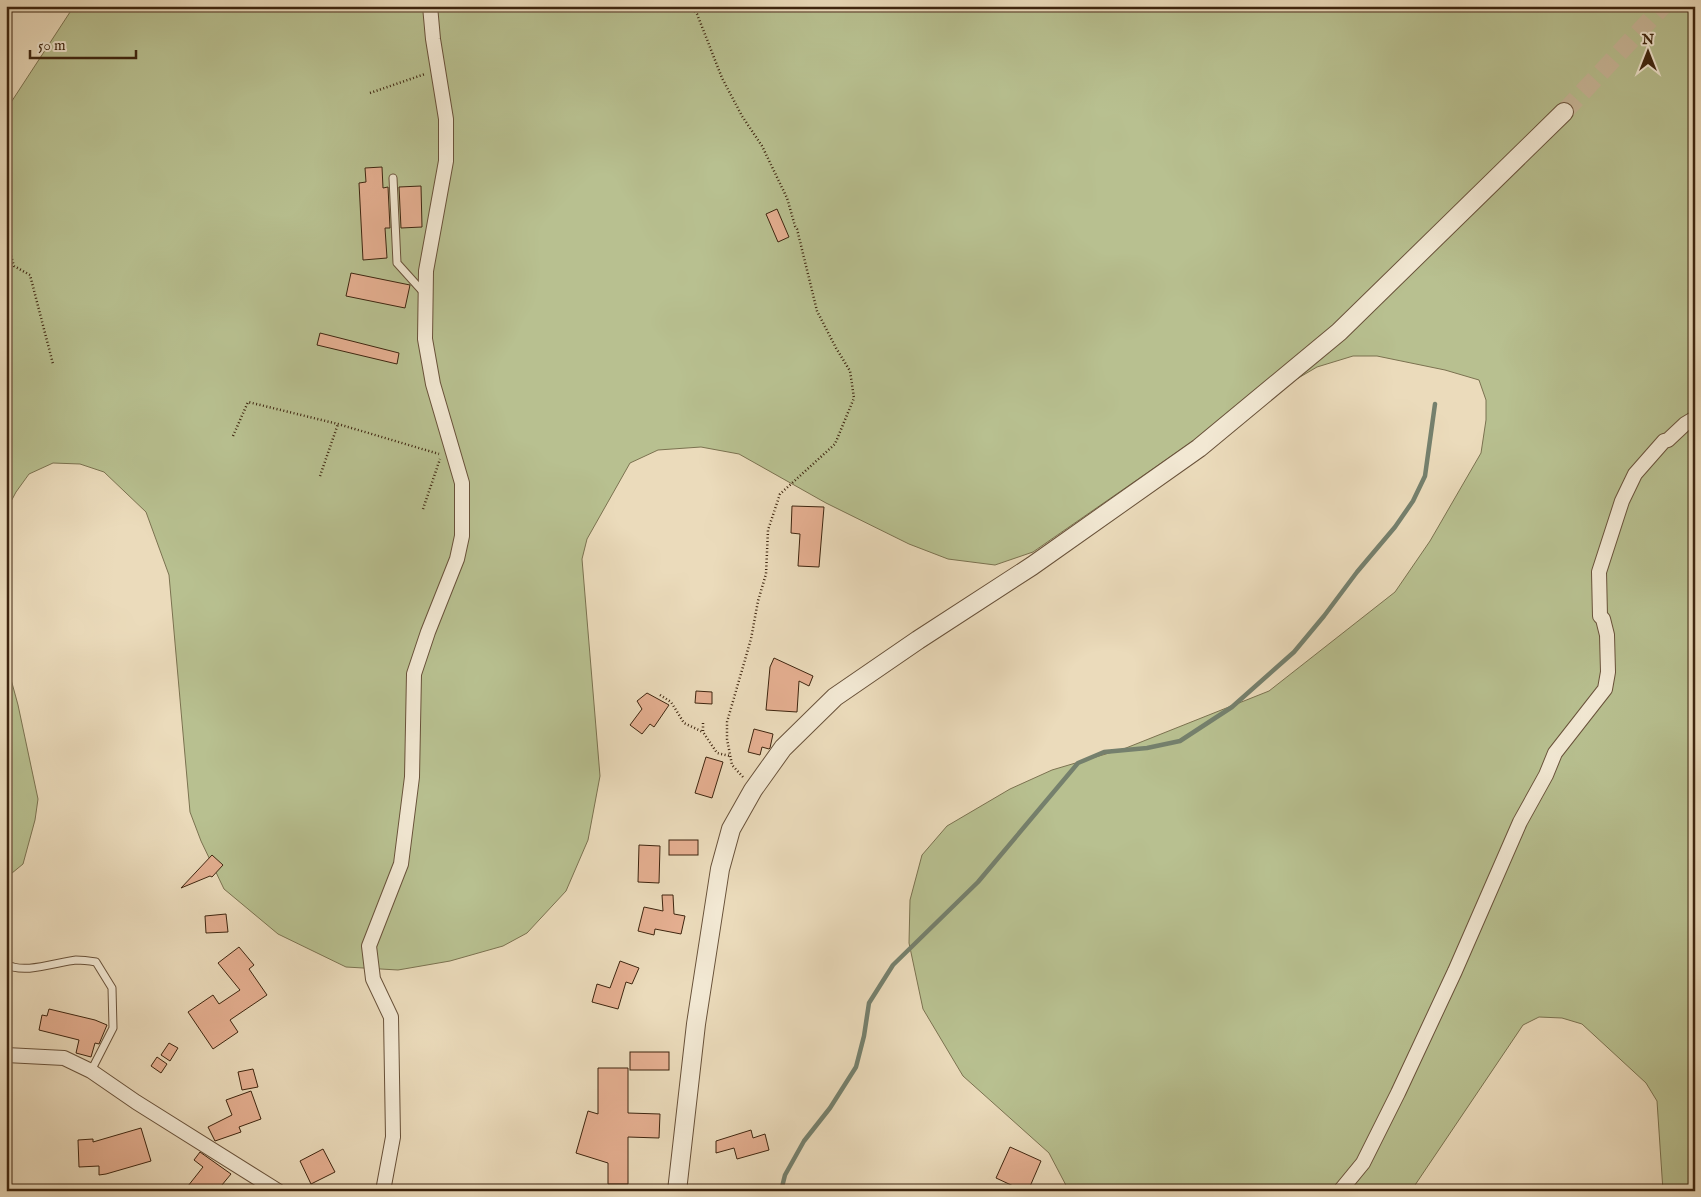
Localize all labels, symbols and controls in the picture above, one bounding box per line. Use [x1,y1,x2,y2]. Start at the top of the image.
scale bar [30,28,136,60]
north arrow [1624,28,1674,78]
text: N [1641,31,1654,49]
text: 50 m [38,36,66,55]

